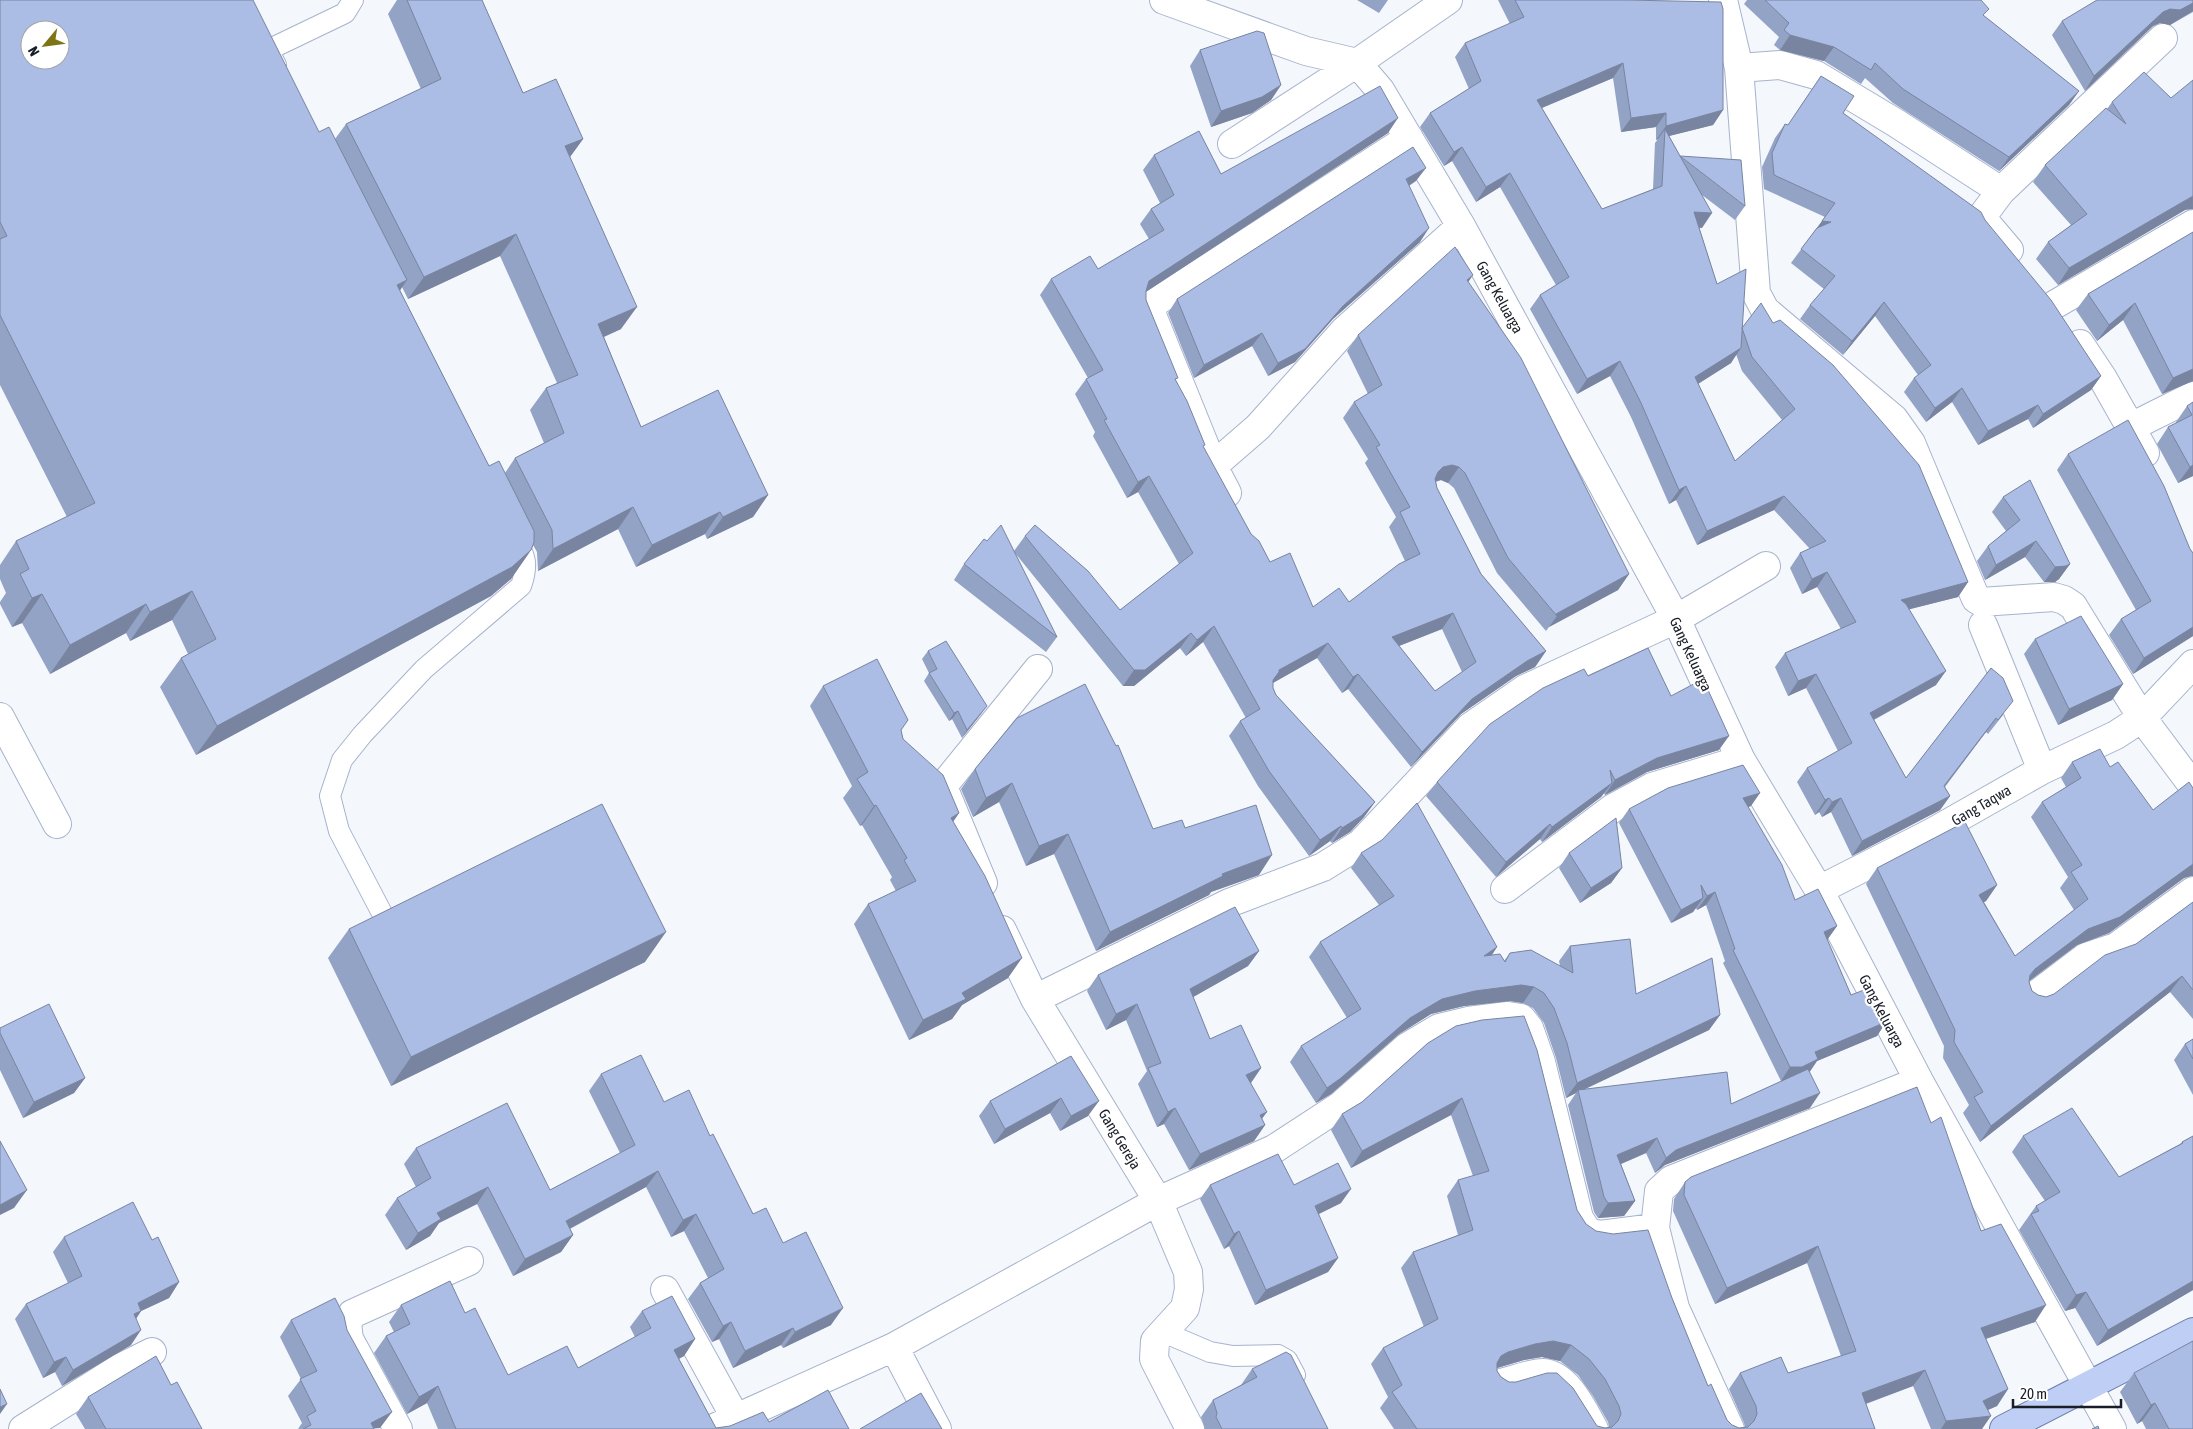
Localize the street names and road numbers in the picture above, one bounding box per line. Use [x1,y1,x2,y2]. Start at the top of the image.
street label: Gang Keluarga [1473,258,1527,336]
street label: Gang Keluarga [1666,614,1716,694]
street label: Gang Taqwa [1948,781,2014,829]
street label: Gang Keluarga [1856,972,1908,1050]
street label: Gang Gereja [1095,1106,1145,1172]

